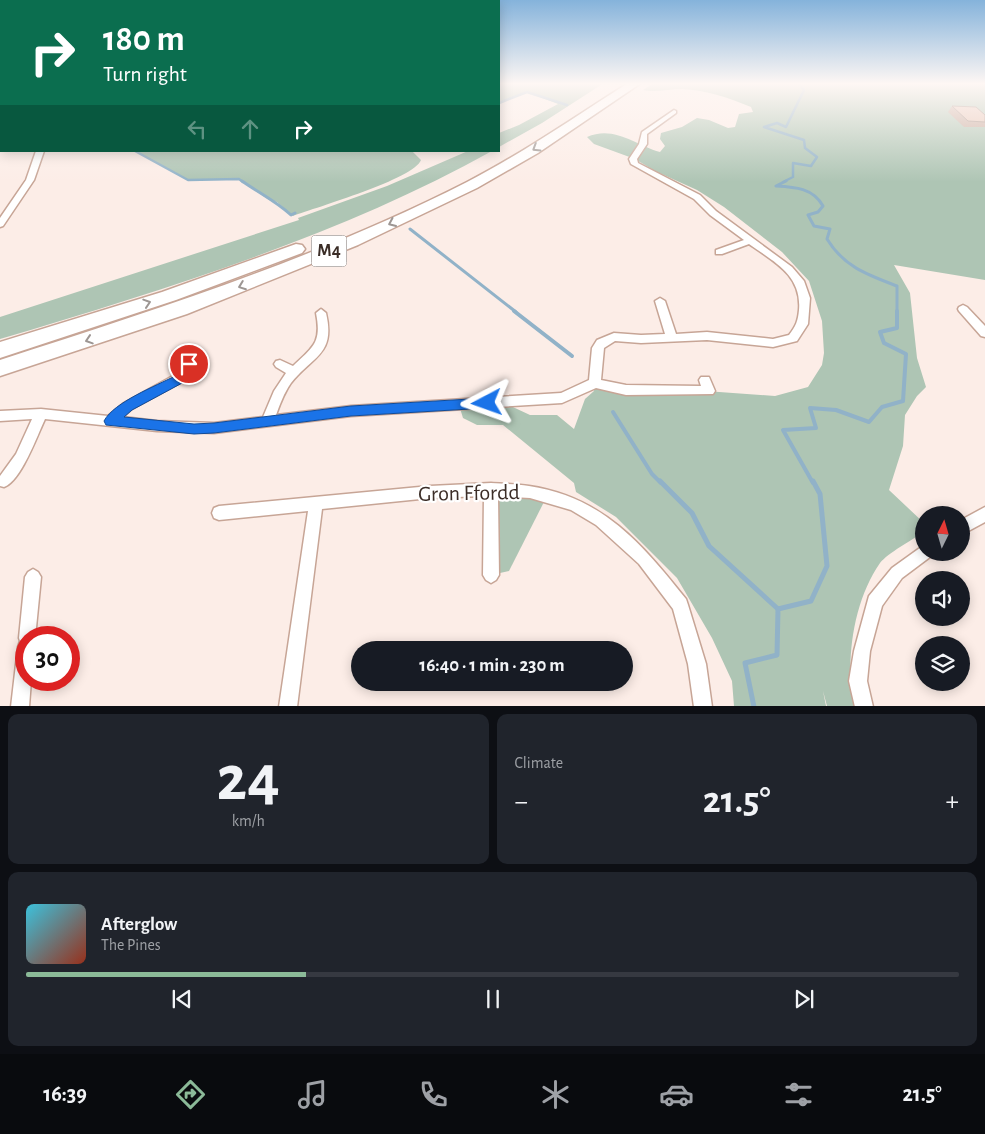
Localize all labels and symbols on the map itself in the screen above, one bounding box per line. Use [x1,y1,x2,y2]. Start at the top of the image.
one-way arrow [532,142,541,152]
one-way arrow [388,217,397,227]
road number: M4 [312,236,346,266]
one-way arrow [238,280,247,290]
one-way arrow [142,299,150,309]
one-way arrow [85,334,93,344]
pin [168,343,210,385]
position arrow [460,376,512,428]
street label: Gron Ffordd [418,481,520,505]
north arrow [915,506,970,561]
speed limit sign: 30 [15,626,80,691]

